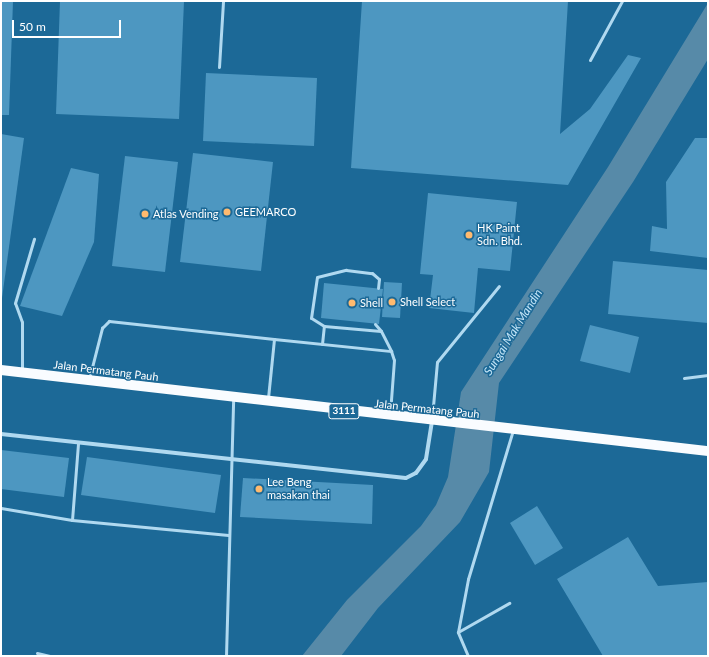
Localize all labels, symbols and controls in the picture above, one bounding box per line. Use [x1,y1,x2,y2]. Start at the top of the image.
scale bar [14,12,123,38]
text: 50 m [19,19,46,34]
place label: GEEMARCO [235,205,296,219]
place label: Atlas Vending [153,207,219,221]
marker: GEEMARCO [222,207,232,217]
marker: Atlas Vending [140,209,150,219]
place label: HK Paint Sdn. Bhd. [477,222,523,248]
marker: HK Paint Sdn. Bhd. [464,230,474,240]
water label: Sungai Mak Mandin [481,286,545,378]
place label: Shell Select [400,295,455,309]
place label: Shell [360,296,383,310]
marker: Shell Select [387,297,397,307]
marker: Shell [347,298,357,308]
street label: Jalan Permatang Pauh [53,358,159,384]
street label: Jalan Permatang Pauh [374,397,480,421]
road number: 3111 [328,403,360,419]
place label: Lee Beng masakan thai [267,476,330,502]
marker: Lee Beng masakan thai [254,484,264,494]

